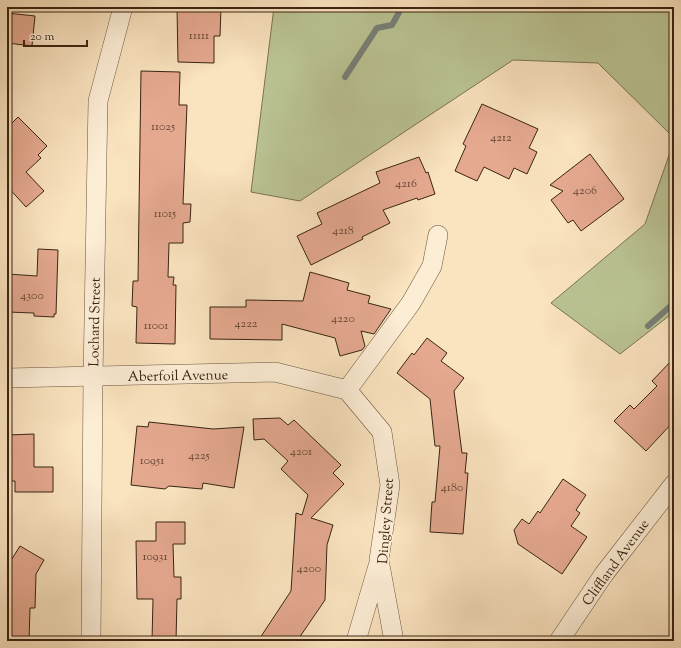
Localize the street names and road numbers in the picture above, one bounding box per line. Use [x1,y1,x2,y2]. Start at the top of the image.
street label: Lochard Street [85,277,107,367]
street label: Aberfoil Avenue [128,366,228,388]
street label: Dingley Street [374,477,400,565]
street label: Cliffland Avenue [578,516,655,611]

